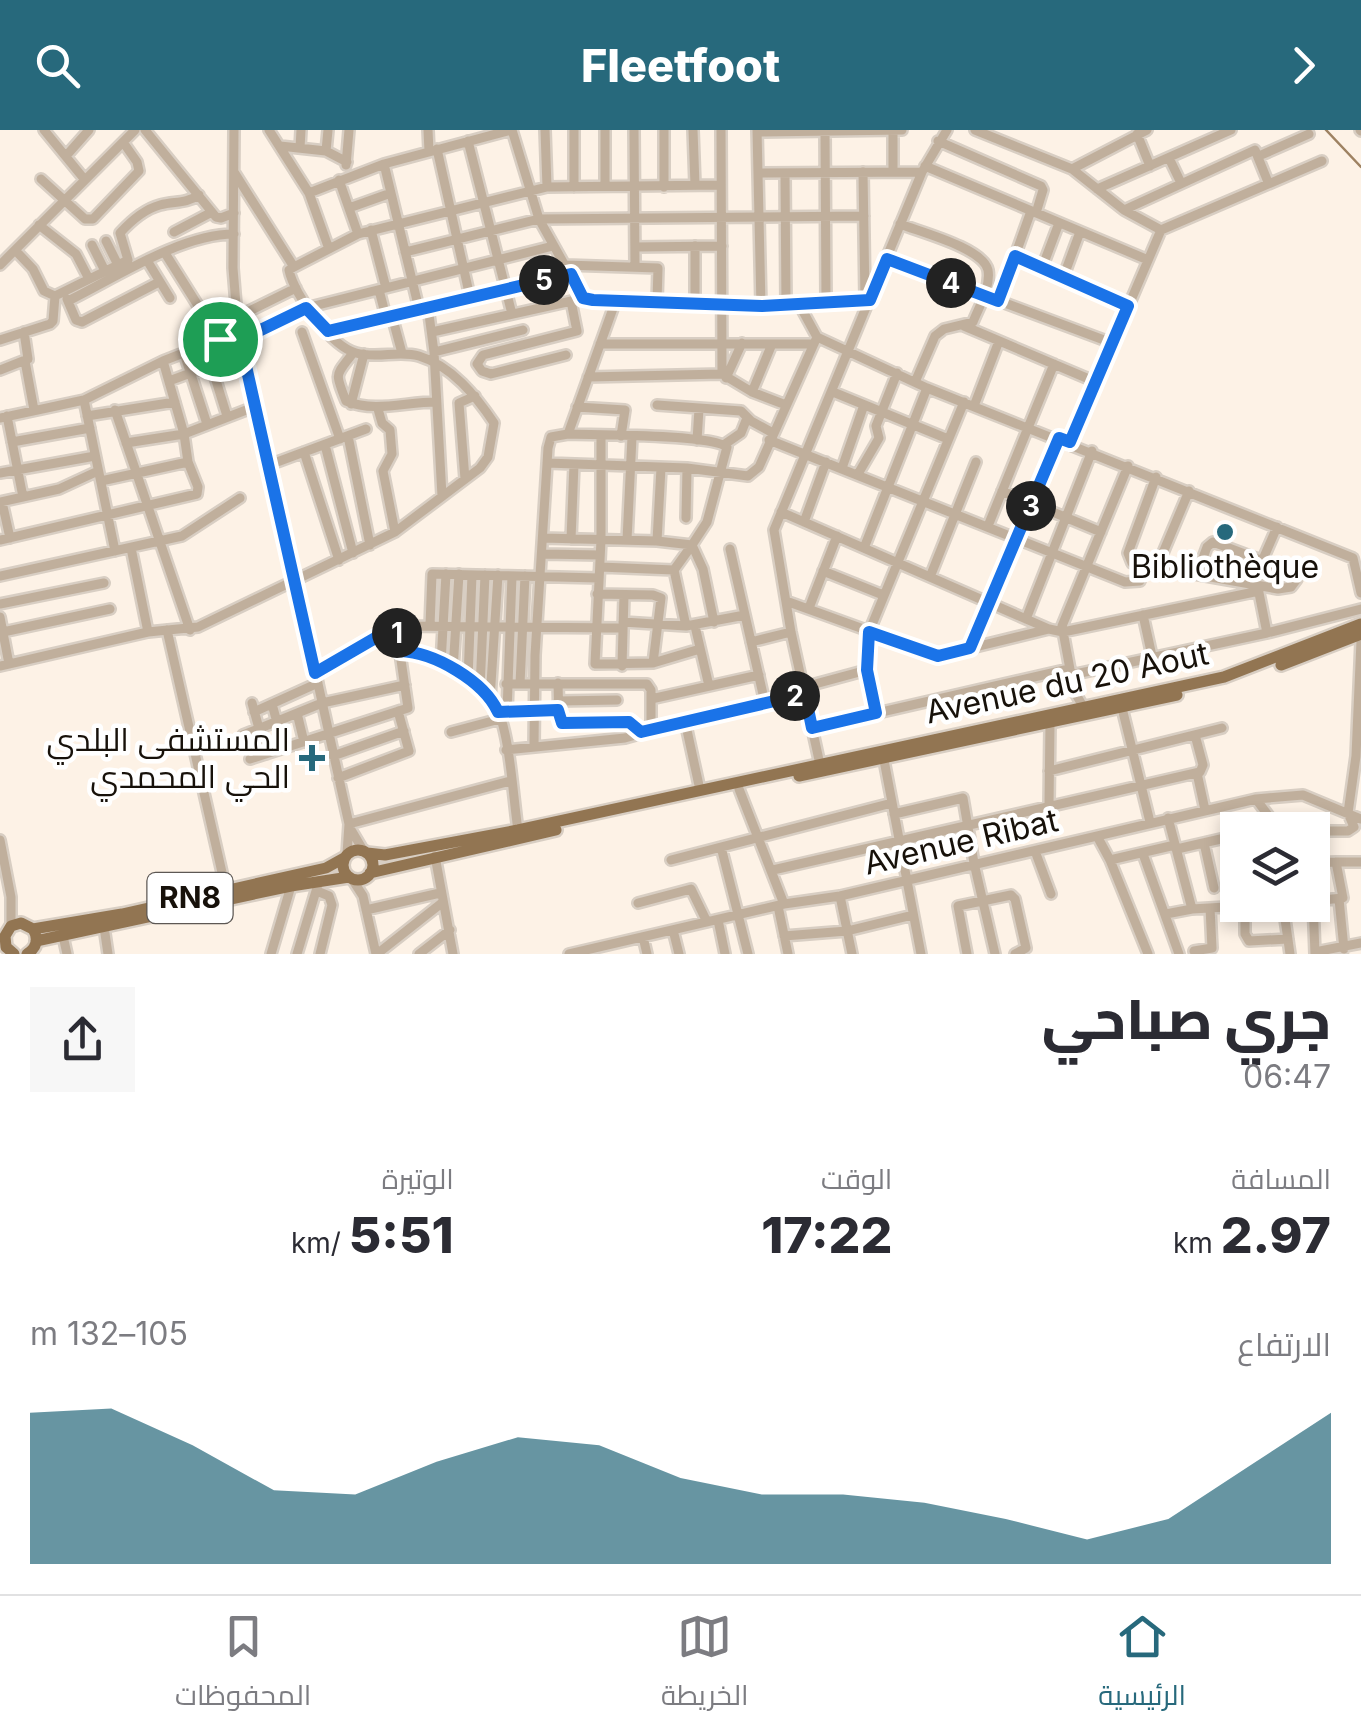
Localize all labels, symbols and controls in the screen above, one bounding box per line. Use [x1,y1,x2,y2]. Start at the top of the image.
icon: search [30,38,85,93]
text: Fleetfoot [581,38,780,93]
icon: forward [1276,38,1331,93]
pin: 5 [519,255,569,305]
pin: 4 [926,258,976,308]
text: 5 [535,263,553,297]
text: 4 [942,266,960,300]
pin [178,297,263,382]
icon: arrive [193,312,248,367]
pin: 3 [1006,481,1056,531]
text: 3 [1022,489,1040,523]
marker: Bibliothèque [1214,521,1236,543]
place label: Bibliothèque [1131,547,1319,586]
pin: 1 [372,608,422,658]
text: 1 [391,616,403,650]
street label: Avenue du 20 Aout [922,633,1212,732]
pin: 2 [770,671,820,721]
text: 2 [786,679,804,713]
place label: المستشفى البلدي الحي المحمدي [46,720,290,802]
marker: المستشفى البلدي الحي المحمدي [299,745,325,771]
street label: Avenue Ribat [860,800,1062,883]
map controls [1220,812,1330,922]
button: layers [1220,812,1330,922]
road number: RN8 [148,873,232,923]
text: جري صباحي [1042,986,1331,1052]
button: share [30,987,135,1092]
text: 06:47 [1243,1057,1331,1096]
text: الوتيرة [382,1162,454,1196]
text: الوقت [821,1162,892,1196]
text: المسافة [1231,1162,1331,1196]
text: 5:51 [349,1205,454,1265]
text: 17:22 [761,1205,892,1265]
text: 2.97 [1221,1205,1331,1265]
text: /km [291,1226,349,1260]
text: km [1173,1226,1221,1260]
text: 105–132 m [30,1314,188,1353]
text: الارتفاع [1237,1325,1331,1364]
tab: المحفوظات [175,1609,311,1721]
tab: الخريطة [661,1609,748,1721]
tab: الرئيسية [1098,1609,1186,1721]

